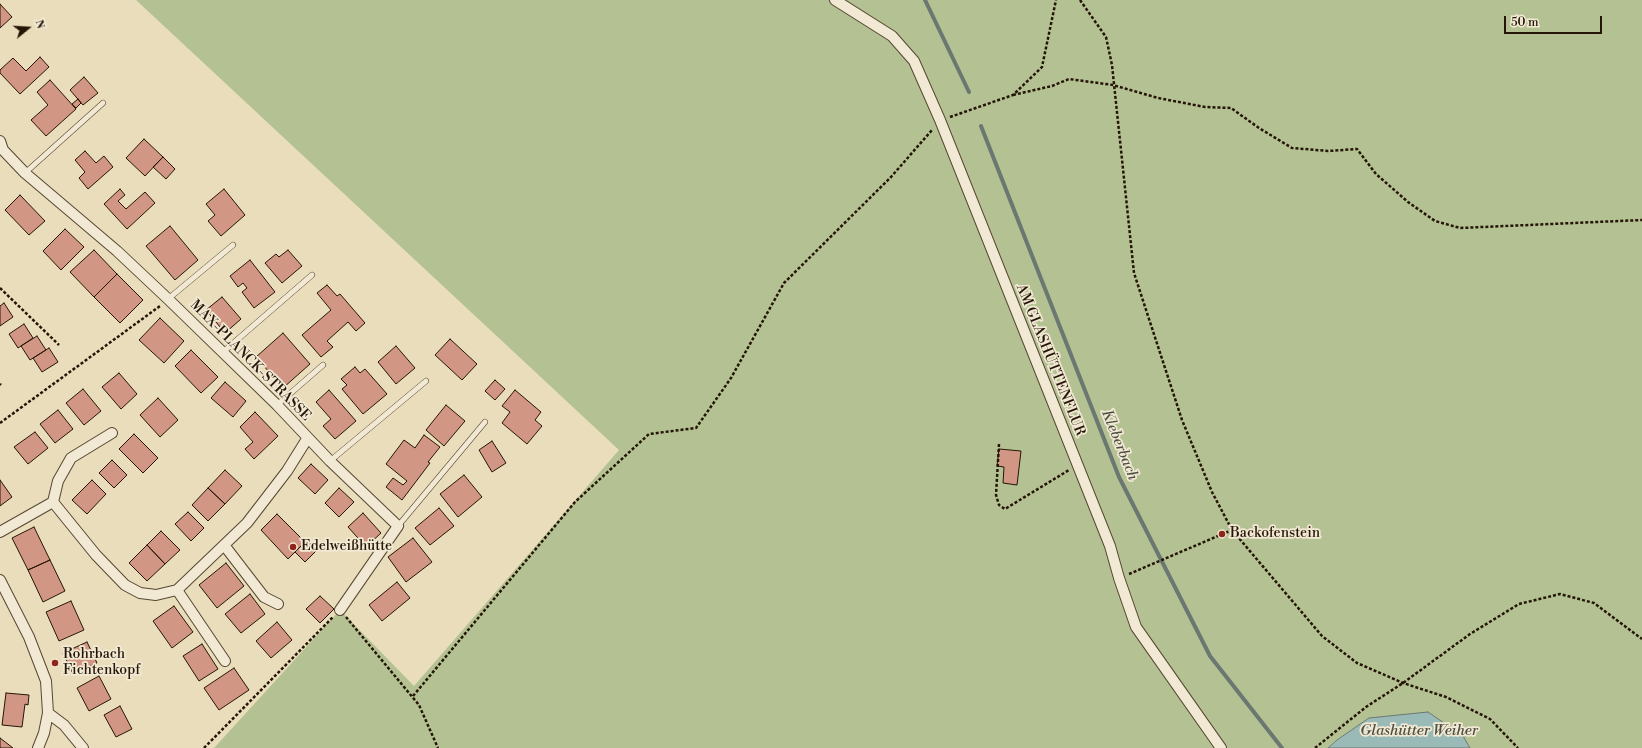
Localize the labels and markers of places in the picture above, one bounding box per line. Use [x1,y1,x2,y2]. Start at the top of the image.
place label: Backofenstein [1230,526,1320,542]
marker: Backofenstein [1217,529,1227,539]
place label: Edelweißhütte [301,539,392,555]
marker: Edelweißhütte [288,542,298,552]
place label: Rohrbach Fichtenkopf [63,647,140,680]
marker: Rohrbach Fichtenkopf [50,658,60,668]

